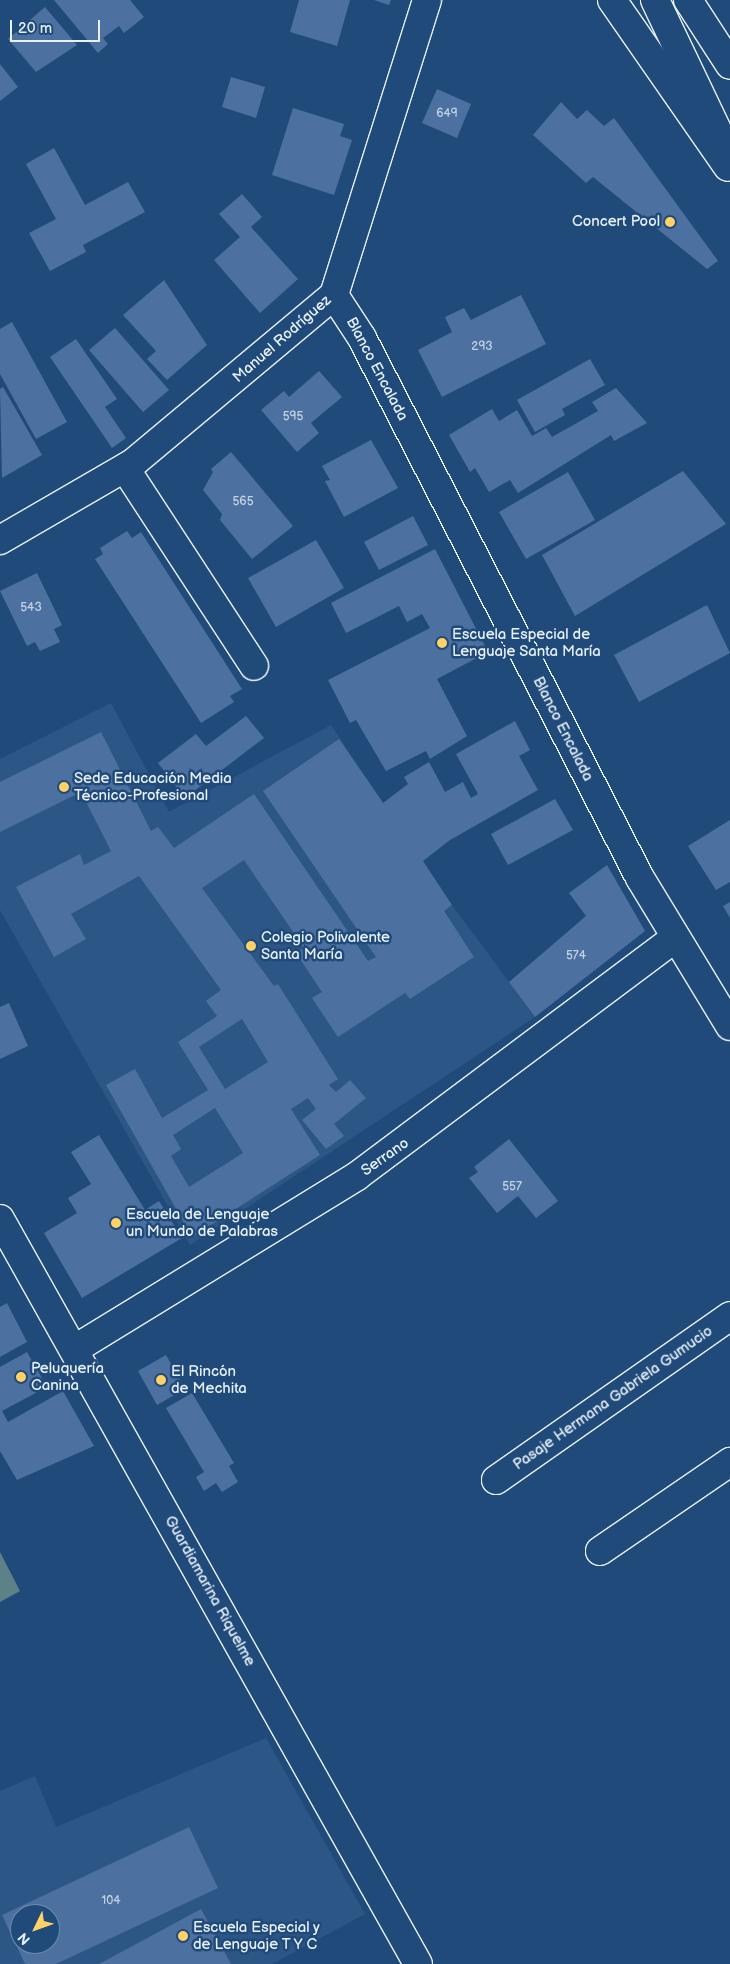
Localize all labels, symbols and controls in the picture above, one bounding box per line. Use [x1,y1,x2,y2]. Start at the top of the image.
scale bar [12,10,102,42]
text: 20 m [18,19,52,38]
house number: 649 [436,107,458,121]
place label: Concert Pool [572,213,660,231]
marker: Concert Pool [664,216,676,228]
street label: Manuel Rodríguez [229,291,335,387]
street label: Blanco Encalada [342,314,412,424]
house number: 293 [471,340,493,354]
house number: 595 [283,410,303,424]
house number: 565 [232,495,254,509]
house number: 543 [20,601,42,615]
place label: Escuela Especial de Lenguaje Santa María [452,625,601,660]
marker: Escuela Especial de Lenguaje Santa María [436,637,448,649]
street label: Blanco Encalada [529,674,597,784]
place label: Sede Educación Media Técnico-Profesional [74,769,232,804]
marker: Sede Educación Media Técnico-Profesional [58,781,70,793]
place label: Colegio Polivalente Santa María [261,928,390,963]
marker: Colegio Polivalente Santa María [245,940,257,952]
house number: 574 [566,949,586,963]
street label: Serrano [358,1134,412,1180]
house number: 557 [502,1180,522,1194]
place label: Escuela de Lenguaje un Mundo de Palabras [126,1205,278,1240]
marker: Escuela de Lenguaje un Mundo de Palabras [110,1217,122,1229]
street label: Pasaje Hermana Gabriela Gumucio [510,1322,716,1474]
place label: Peluquería Canina [31,1359,104,1394]
place label: El Rincón de Mechita [171,1362,247,1397]
marker: Peluquería Canina [15,1371,27,1383]
marker: El Rincón de Mechita [155,1374,167,1386]
street label: Guardiamarina Riquelme [161,1513,259,1669]
house number: 104 [101,1894,121,1908]
north arrow [10,1904,60,1954]
place label: Escuela Especial y de Lenguaje T Y C [193,1918,320,1953]
text: N [14,1929,34,1948]
marker: Escuela Especial y de Lenguaje T Y C [177,1930,189,1942]

